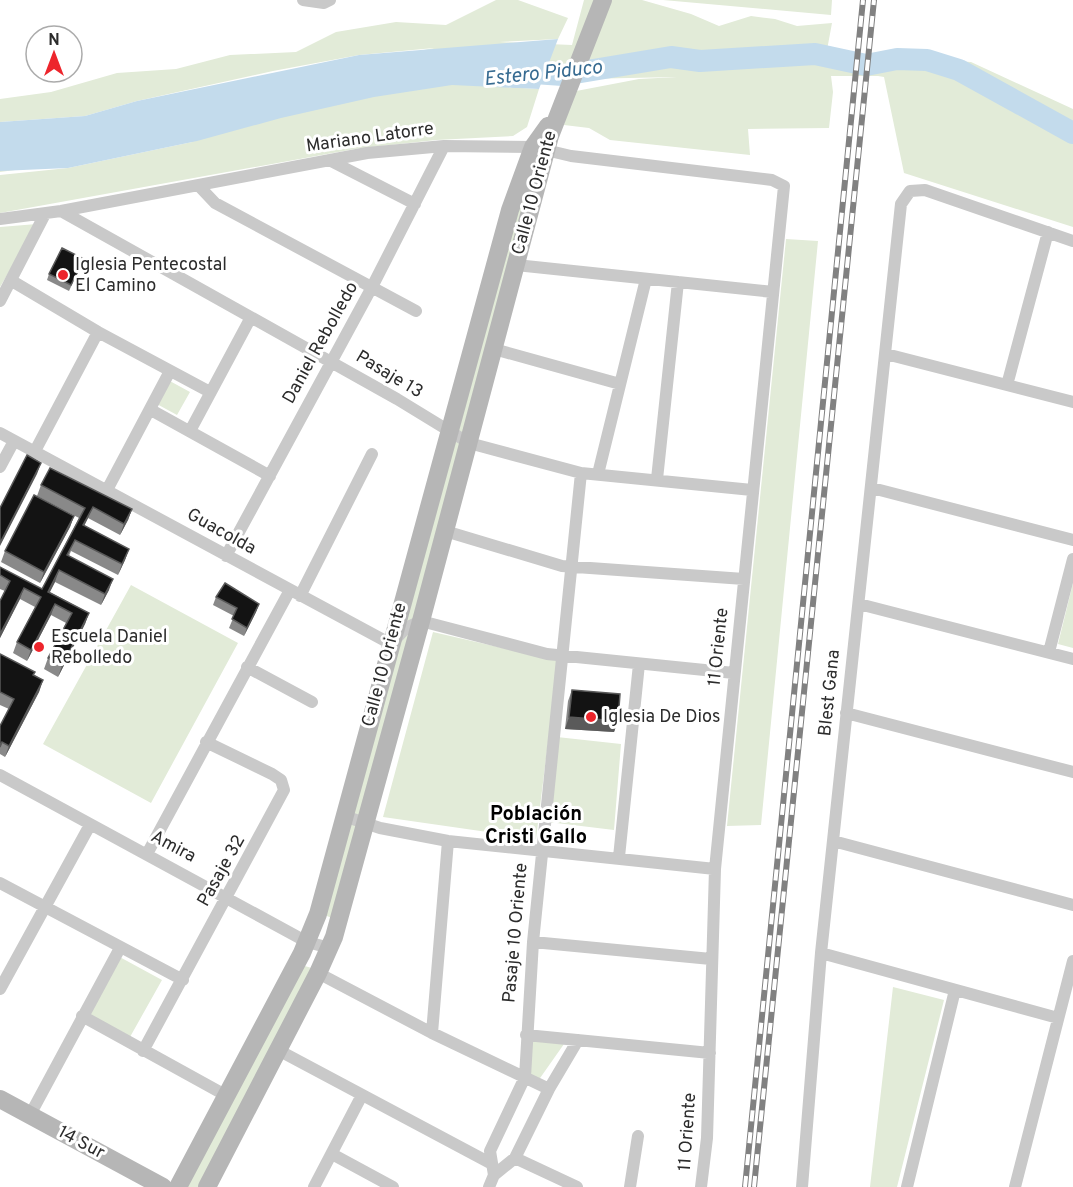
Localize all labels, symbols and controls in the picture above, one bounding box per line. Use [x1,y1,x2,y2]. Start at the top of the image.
north arrow [24,24,84,84]
text: N [48,31,60,51]
water label: Estero Piduco [483,55,604,93]
street label: Mariano Latorre [305,118,435,158]
street label: Calle 10 Oriente [507,128,563,258]
place label: Iglesia Pentecostal El Camino [75,254,227,298]
marker: Iglesia Pentecostal El Camino [56,268,70,282]
street label: Daniel Rebolledo [278,278,364,408]
street label: Pasaje 13 [351,346,427,404]
street label: Guacolda [182,504,260,560]
street label: Calle 10 Oriente [357,600,413,730]
street label: 11 Oriente [703,607,735,687]
place label: Escuela Daniel Rebolledo [51,626,167,670]
marker: Escuela Daniel Rebolledo [32,640,46,654]
street label: Blest Gana [814,648,846,738]
place label: Iglesia De Dios [603,706,720,729]
marker: Iglesia De Dios [584,710,598,724]
district label: Población Cristi Gallo [485,802,587,851]
street label: Amira [146,826,200,868]
street label: Pasaje 32 [193,831,251,911]
street label: Pasaje 10 Oriente [498,862,534,1004]
street label: 11 Oriente [674,1092,702,1172]
street label: 14 Sur [54,1121,108,1165]

